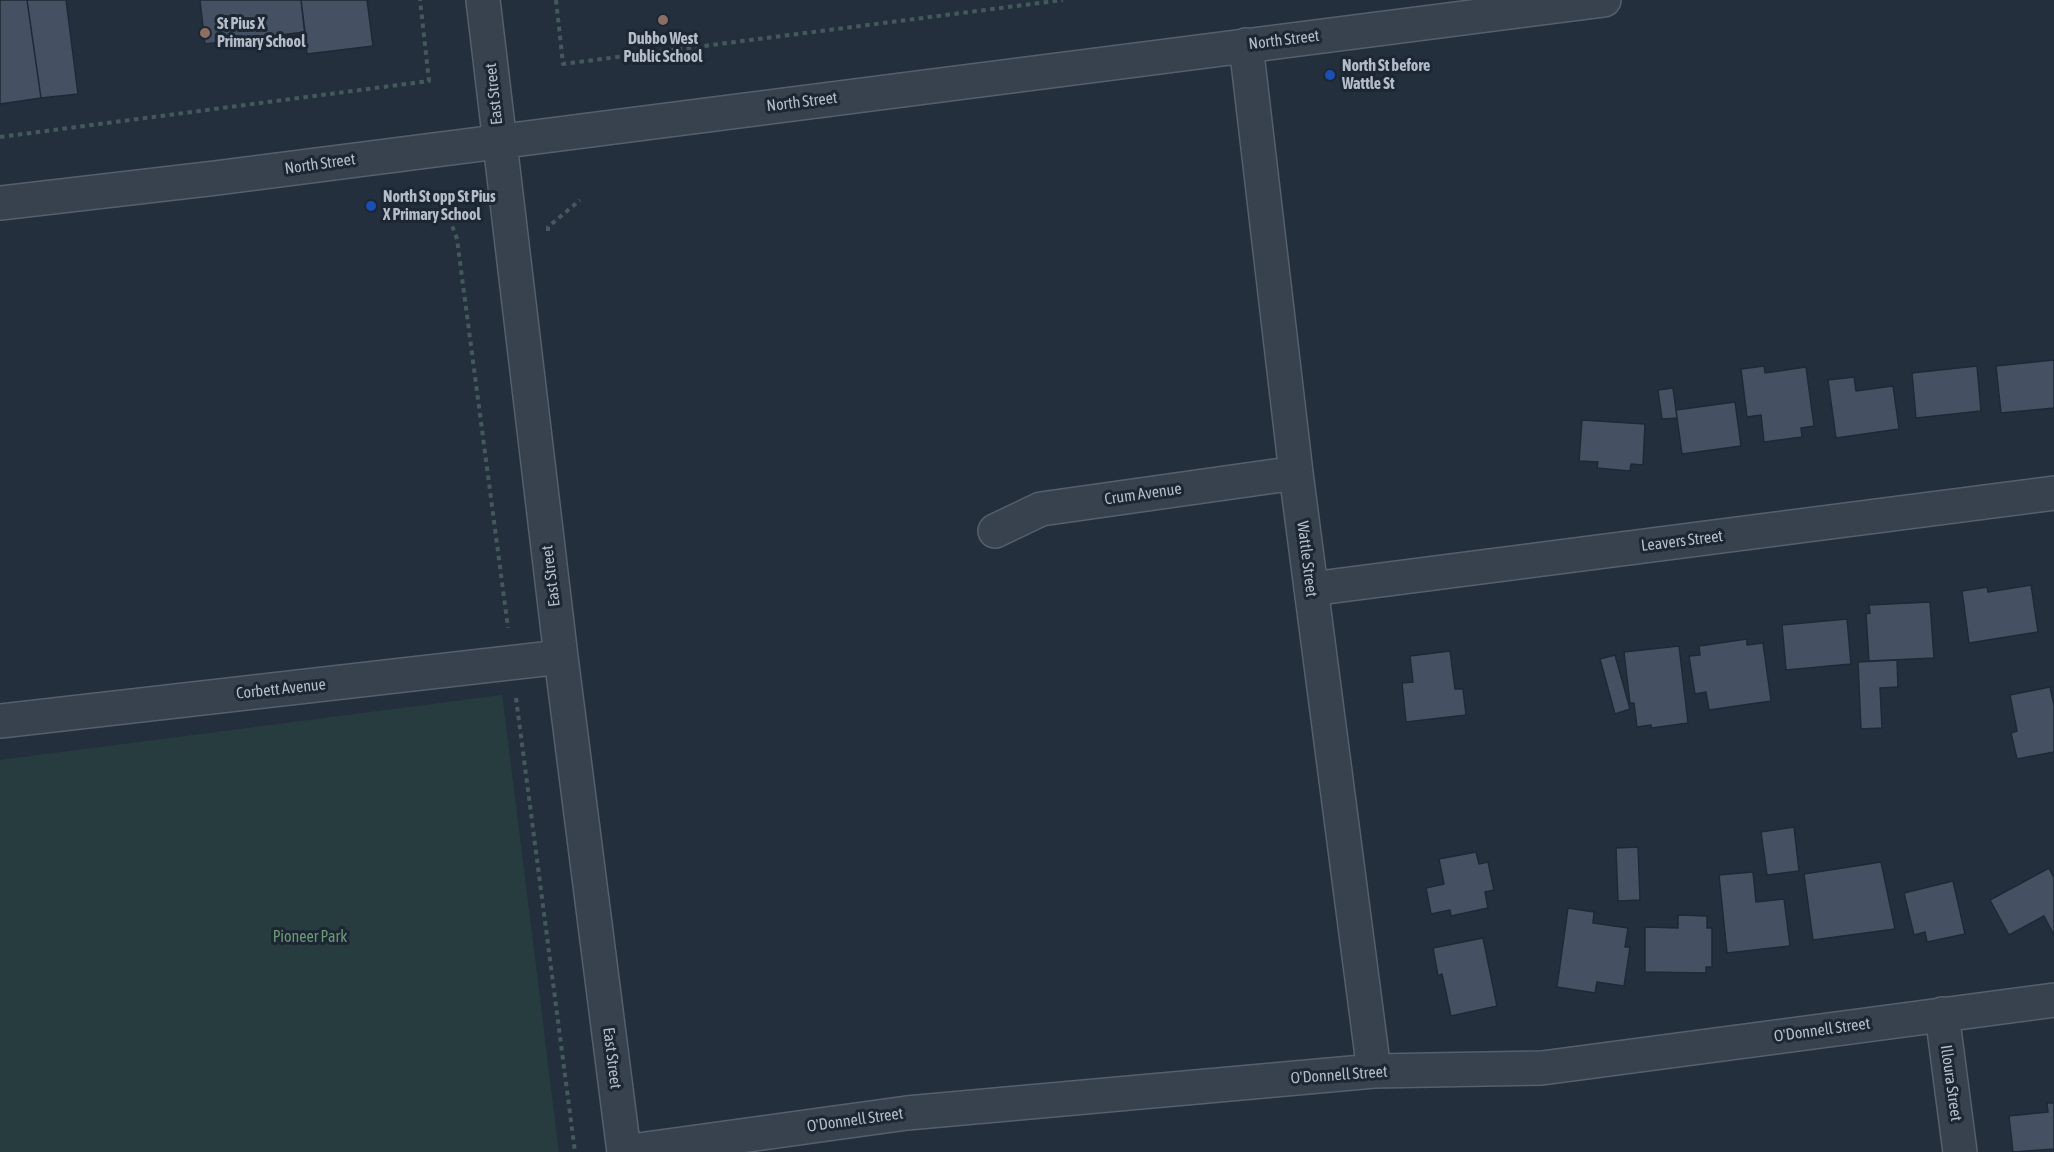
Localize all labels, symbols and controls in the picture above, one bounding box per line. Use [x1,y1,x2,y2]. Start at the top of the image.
marker: Dubbo West Public School [656,13,670,27]
place label: St Pius X Primary School [217,14,305,52]
marker: St Pius X Primary School [198,26,212,40]
street label: North Street [1248,26,1320,54]
place label: Dubbo West Public School [624,29,702,67]
place label: North St before Wattle St [1342,56,1430,94]
street label: East Street [481,62,507,126]
marker: North St before Wattle St [1323,68,1337,82]
street label: North Street [766,88,838,116]
street label: North Street [283,150,357,178]
place label: North St opp St Pius X Primary School [383,187,496,225]
marker: North St opp St Pius X Primary School [364,199,378,213]
street label: Crum Avenue [1103,479,1183,509]
street label: Wattle Street [1293,520,1321,598]
street label: Leavers Street [1640,526,1724,556]
street label: East Street [538,544,564,608]
street label: Corbett Avenue [235,675,327,703]
park label: Pioneer Park [273,927,347,947]
street label: O'Donnell Street [1773,1014,1871,1046]
street label: East Street [599,1026,625,1090]
street label: Illoura Street [1936,1044,1966,1122]
street label: O'Donnell Street [1290,1062,1388,1088]
street label: O'Donnell Street [806,1104,904,1136]

